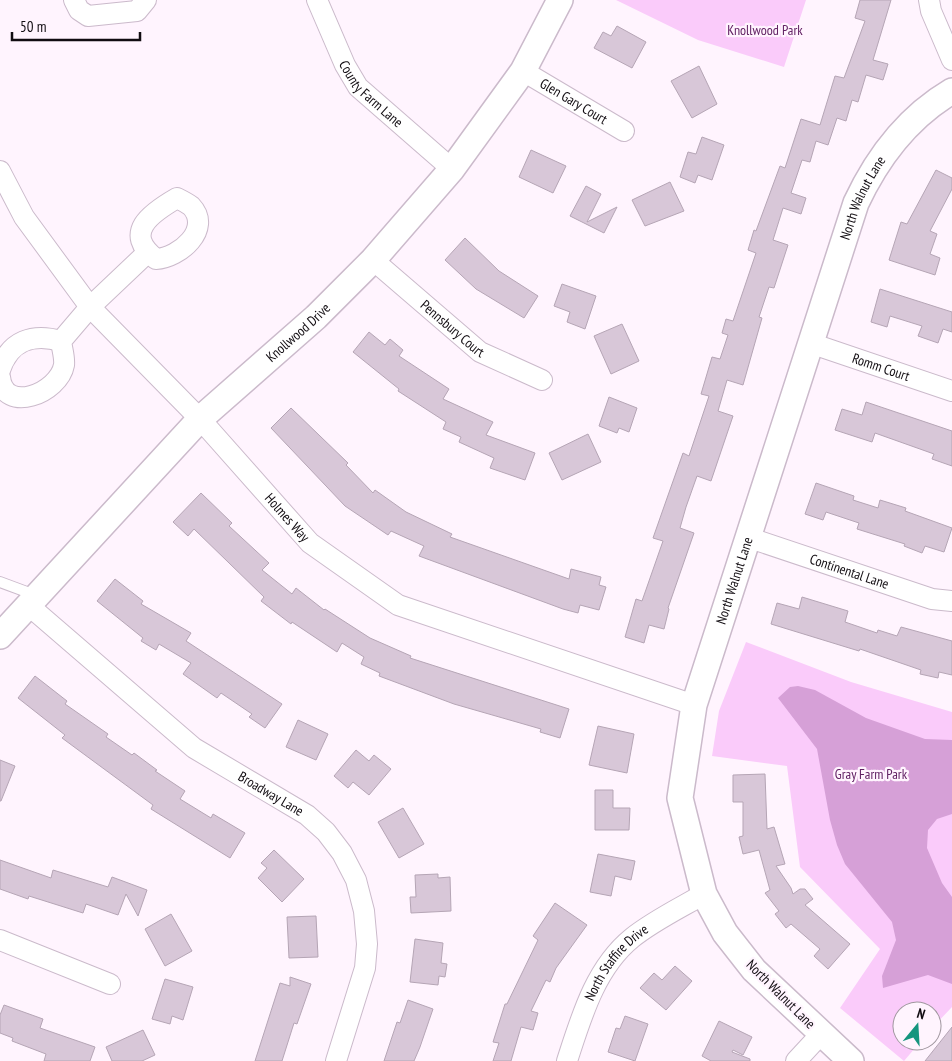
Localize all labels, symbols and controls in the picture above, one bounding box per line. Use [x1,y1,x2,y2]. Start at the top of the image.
scale bar [12,10,140,42]
text: 50 m [20,17,46,36]
park label: Knollwood Park [727,21,803,39]
street label: County Farm Lane [335,58,407,131]
street label: Glen Gary Court [537,74,611,128]
street label: North Walnut Lane [836,152,890,242]
street label: Pennsbury Court [417,296,487,362]
street label: Knollwood Drive [262,299,334,366]
street label: Romm Court [850,349,912,385]
street label: Holmes Way [261,489,314,546]
street label: North Walnut Lane [712,535,757,627]
street label: Continental Lane [808,550,891,593]
park label: Gray Farm Park [835,765,908,783]
street label: Broadway Lane [235,767,307,820]
street label: North Staffire Drive [580,920,652,1003]
street label: North Walnut Lane [743,956,820,1033]
north arrow [892,1001,942,1051]
text: N [915,1004,927,1023]

